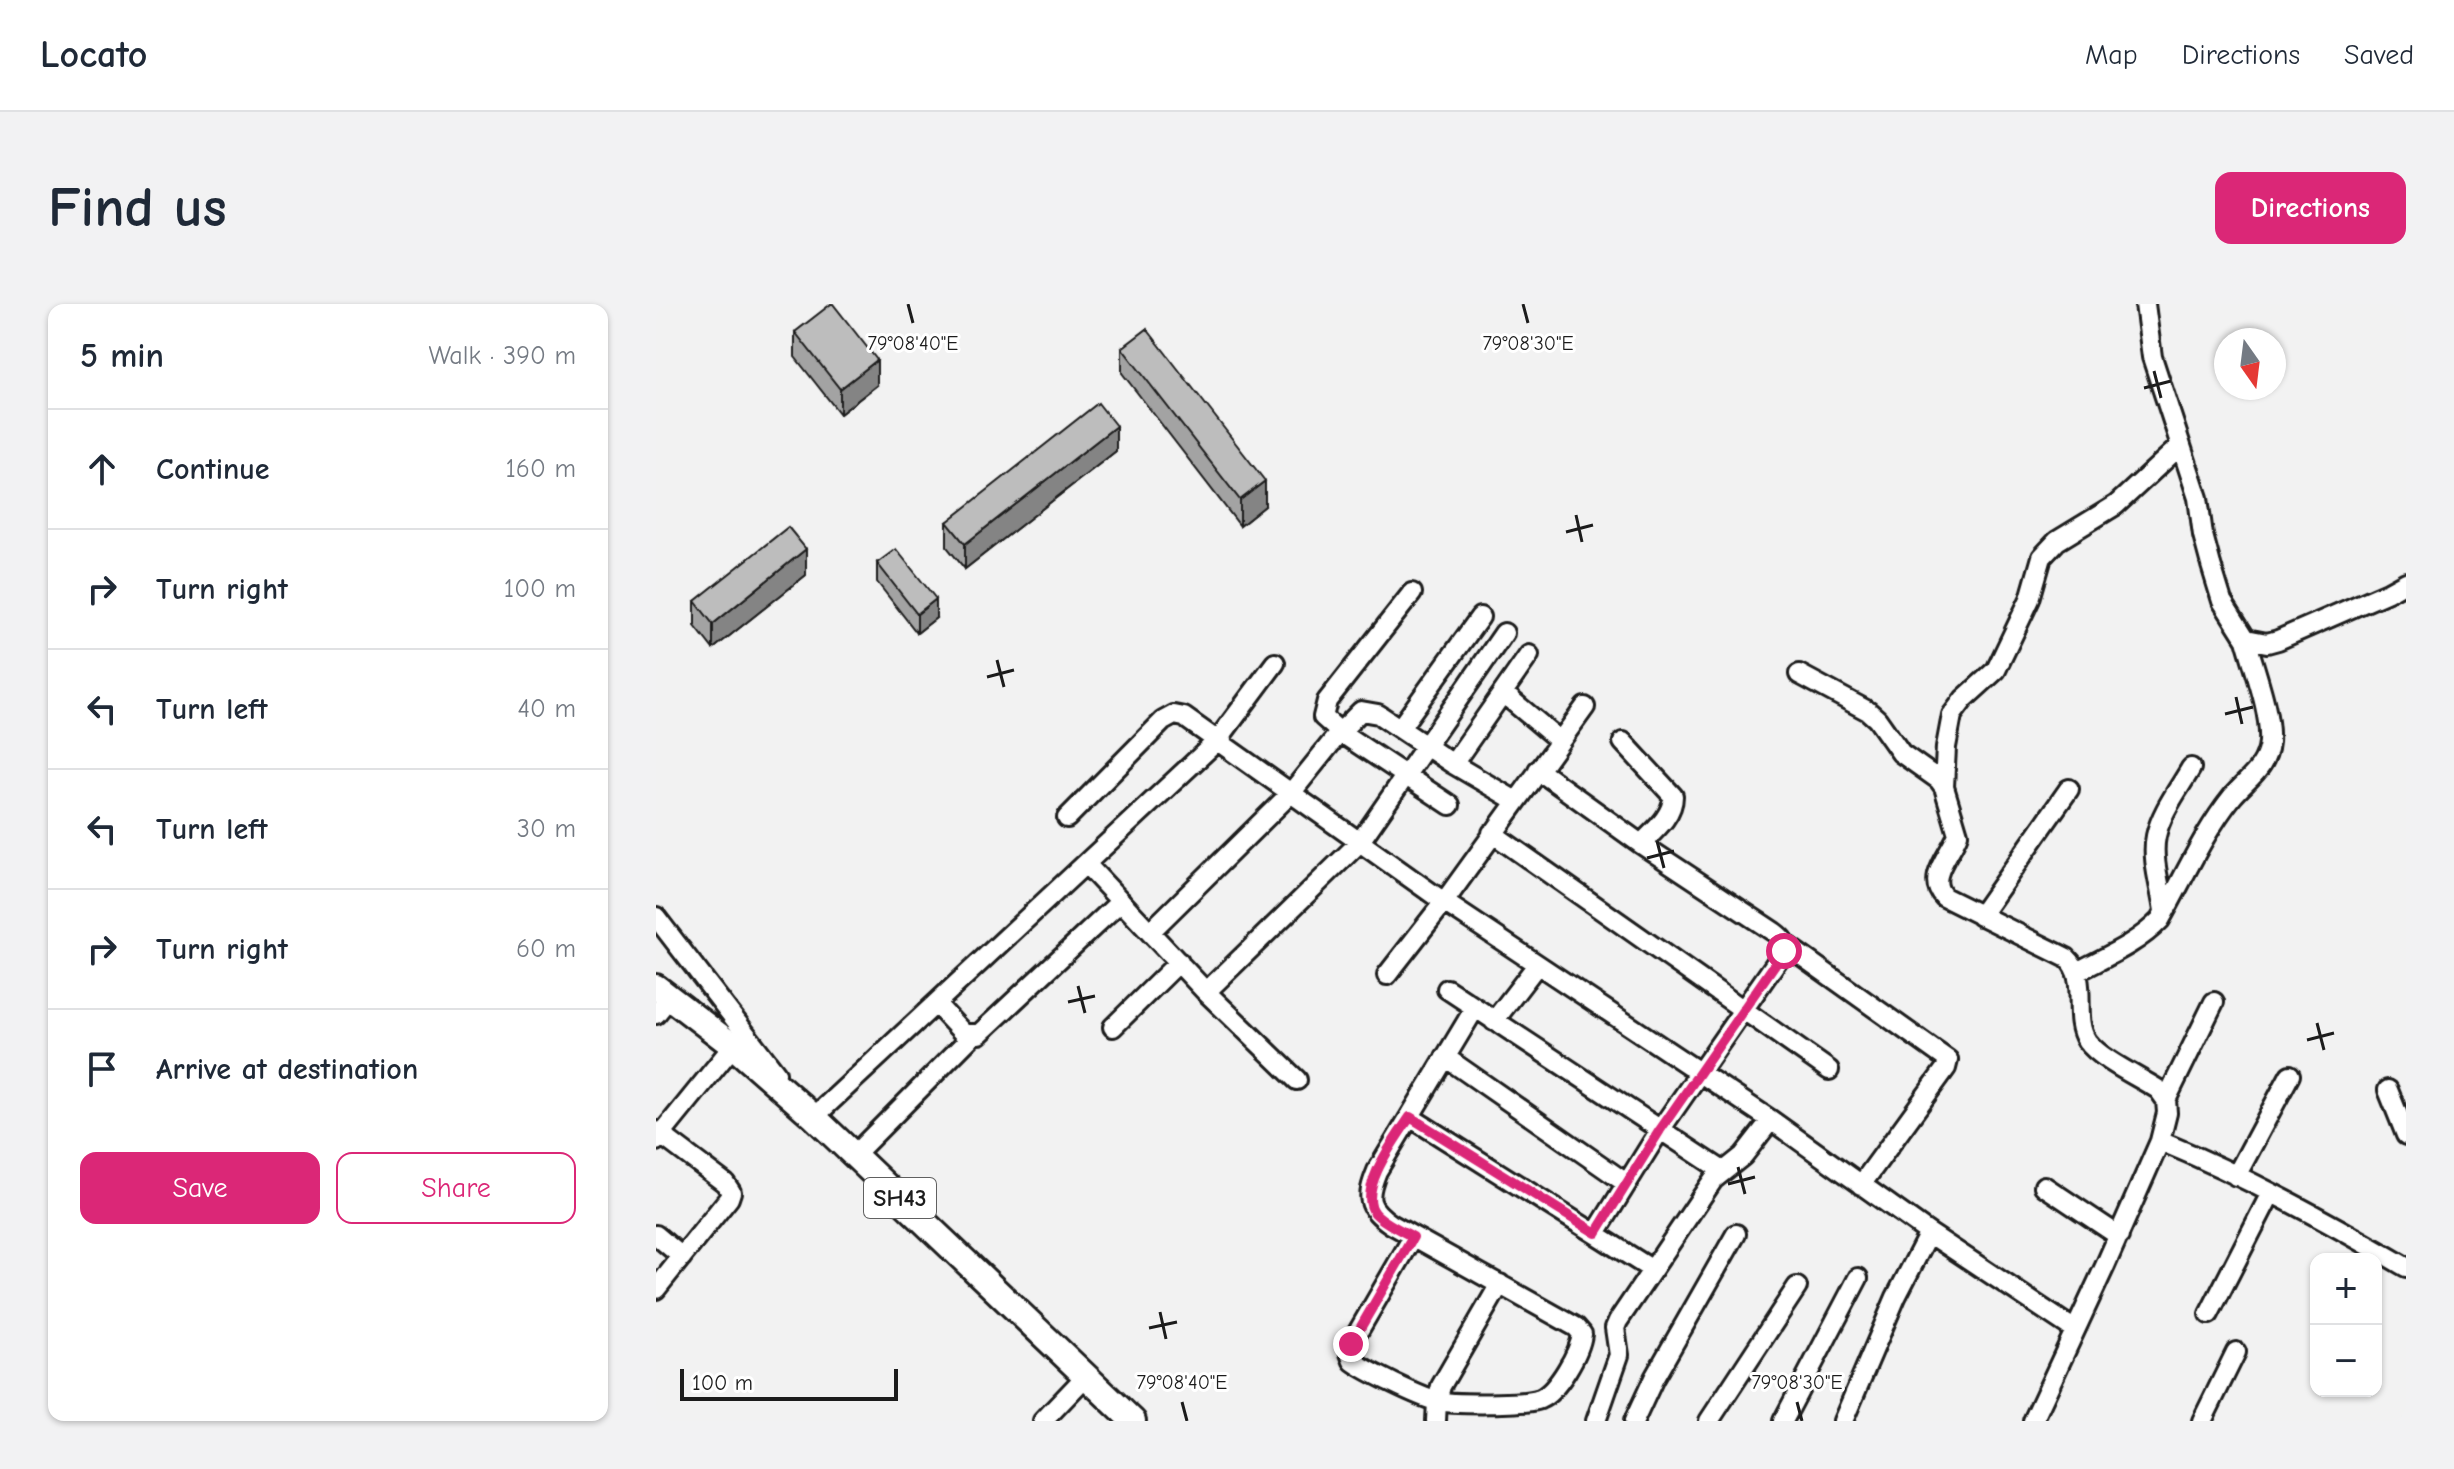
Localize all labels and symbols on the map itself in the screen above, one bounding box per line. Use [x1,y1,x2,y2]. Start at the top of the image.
north arrow [2214,328,2286,400]
text: 79°08'40"E [868,332,958,355]
text: 79°08'30"E [1482,332,1574,355]
route start [1766,933,1802,969]
road number: SH43 [864,1178,936,1218]
route end [1333,1326,1369,1362]
scale bar [680,1365,898,1401]
text: 79°08'40"E [1137,1371,1227,1394]
text: 79°08'30"E [1751,1371,1843,1394]

